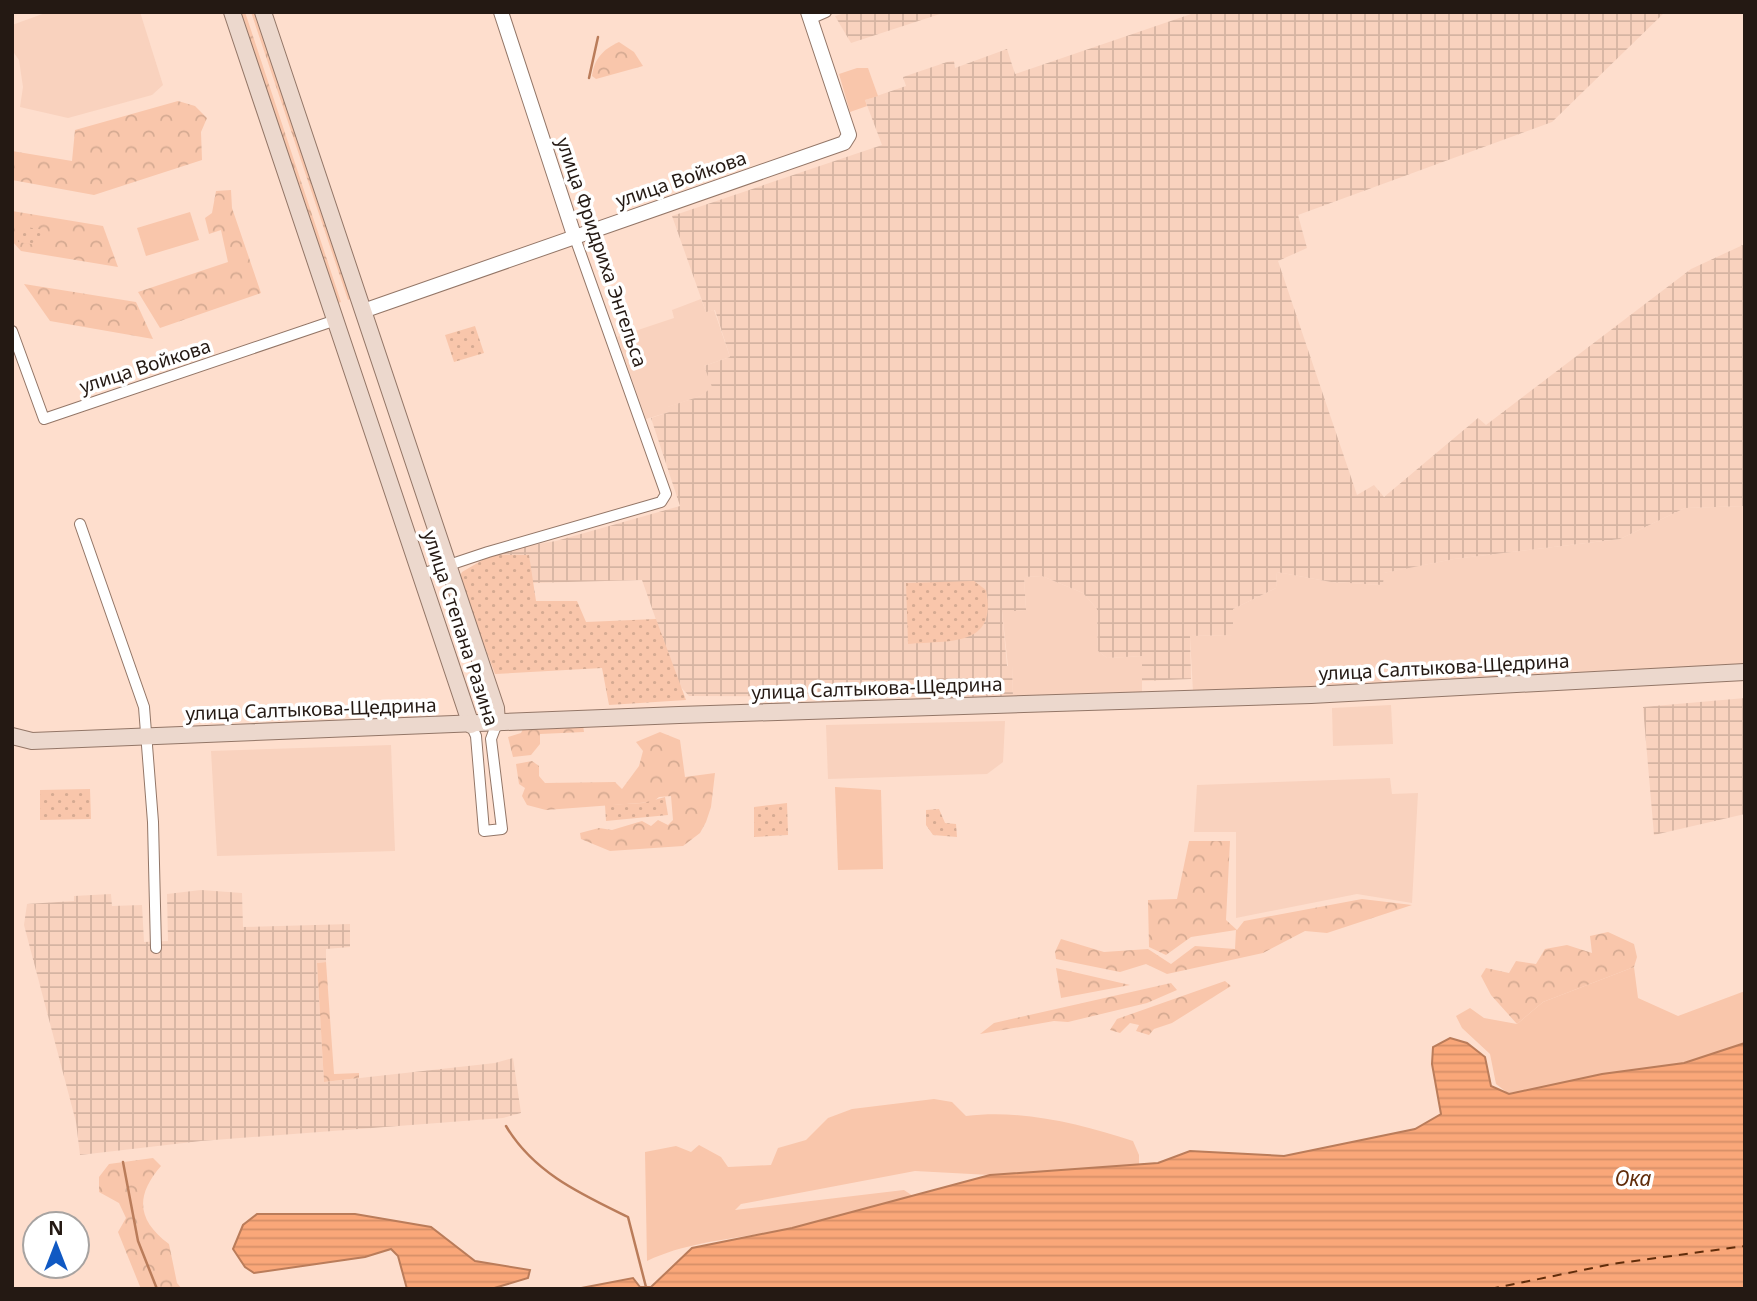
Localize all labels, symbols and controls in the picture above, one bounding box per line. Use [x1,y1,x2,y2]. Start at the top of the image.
street label: улица Фридриха Энгельса [550,134,654,370]
street label: улица Войкова [612,144,750,214]
street label: улица Войкова [76,333,214,399]
street label: улица Степана Разина [417,527,505,729]
street label: улица Салтыкова-Щедрина [1318,647,1570,687]
street label: улица Салтыкова-Щедрина [751,671,1003,705]
street label: улица Салтыкова-Щедрина [185,692,437,726]
water label: Ока [1615,1164,1651,1192]
north arrow [21,1210,91,1280]
text: N [48,1215,64,1241]

